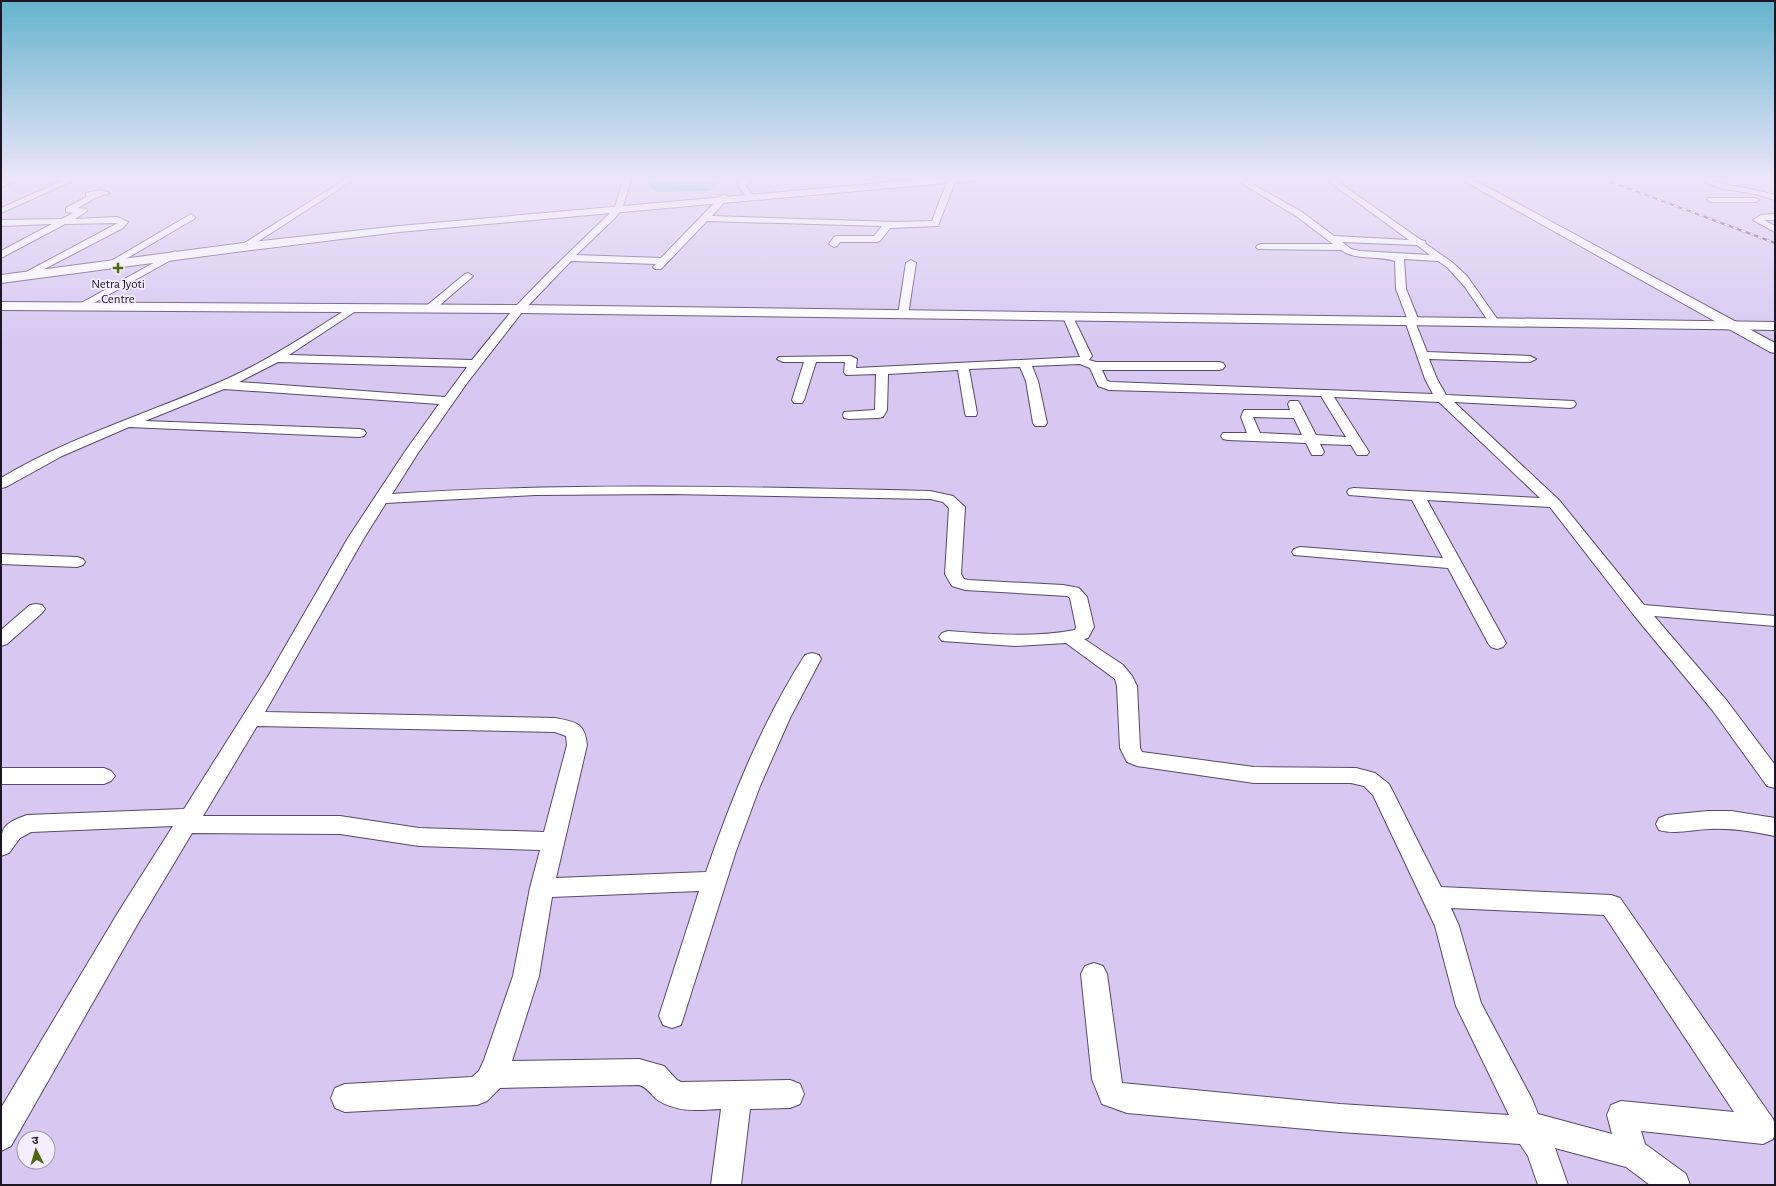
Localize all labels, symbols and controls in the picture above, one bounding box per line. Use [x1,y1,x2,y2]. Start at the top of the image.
marker: Netra Jyoti Centre [112,262,124,274]
place label: Netra Jyoti Centre [91,278,145,306]
north arrow [16,1130,56,1170]
text: उ [31,1135,39,1146]

